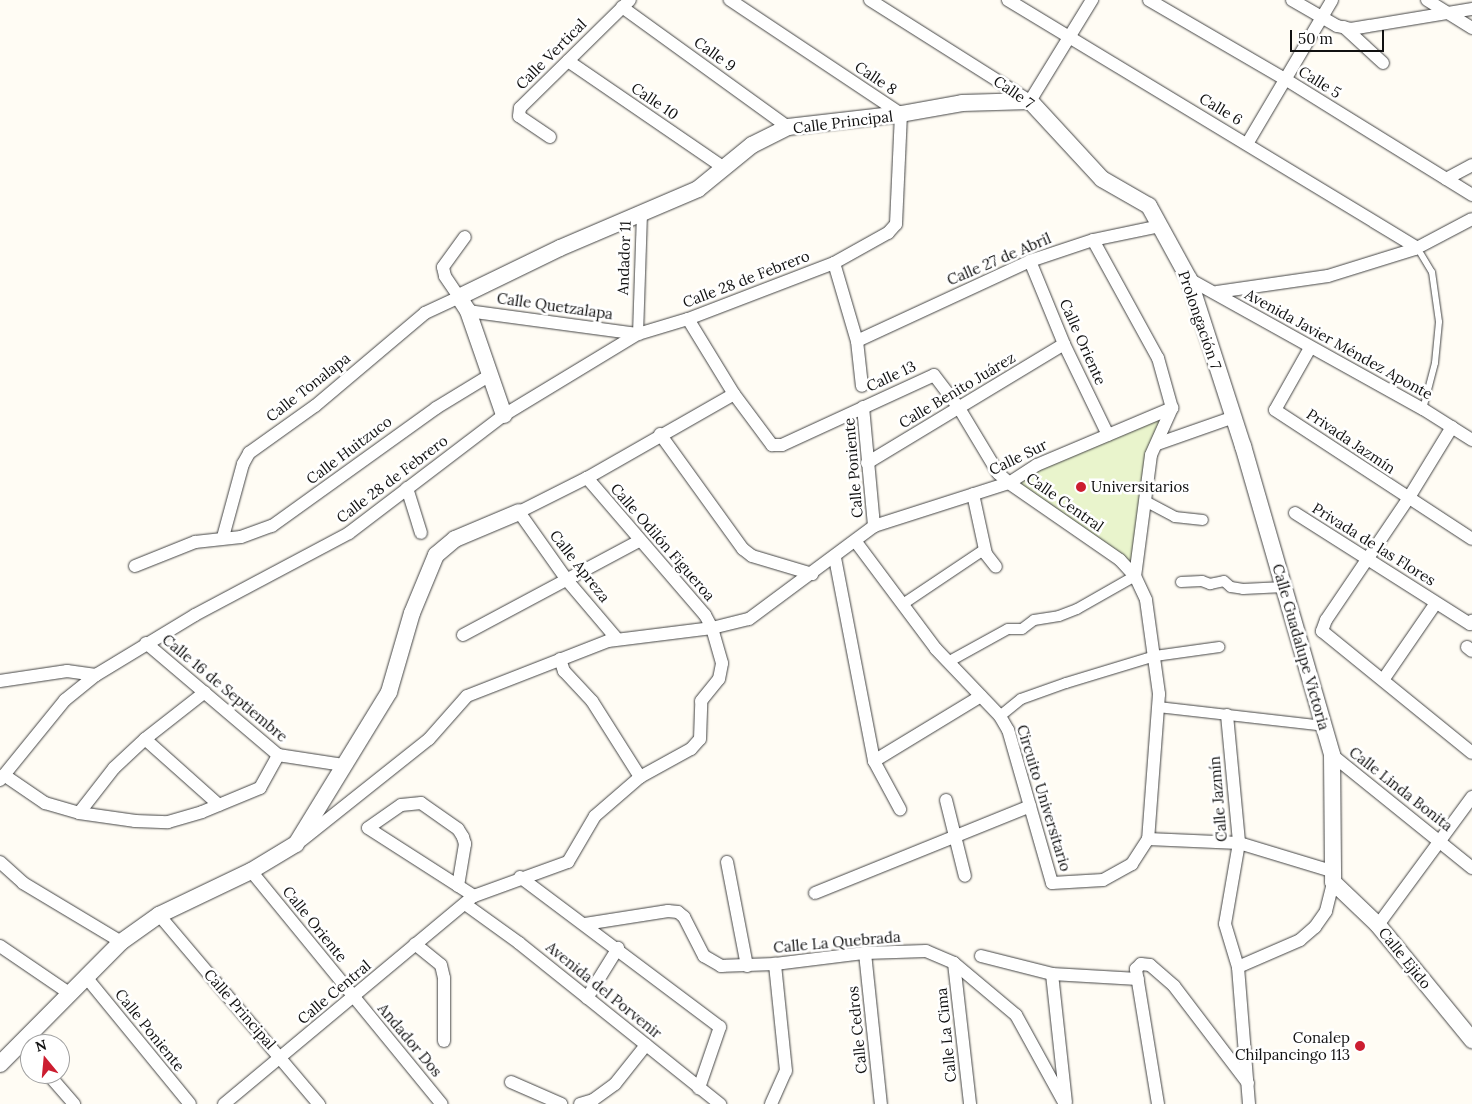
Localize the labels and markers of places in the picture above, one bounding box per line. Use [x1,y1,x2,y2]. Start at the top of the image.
place label: Universitarios [1091,478,1189,496]
marker: Universitarios [1075,481,1087,493]
place label: Conalep Chilpancingo 113 [1235,1028,1350,1063]
marker: Conalep Chilpancingo 113 [1354,1040,1366,1052]

